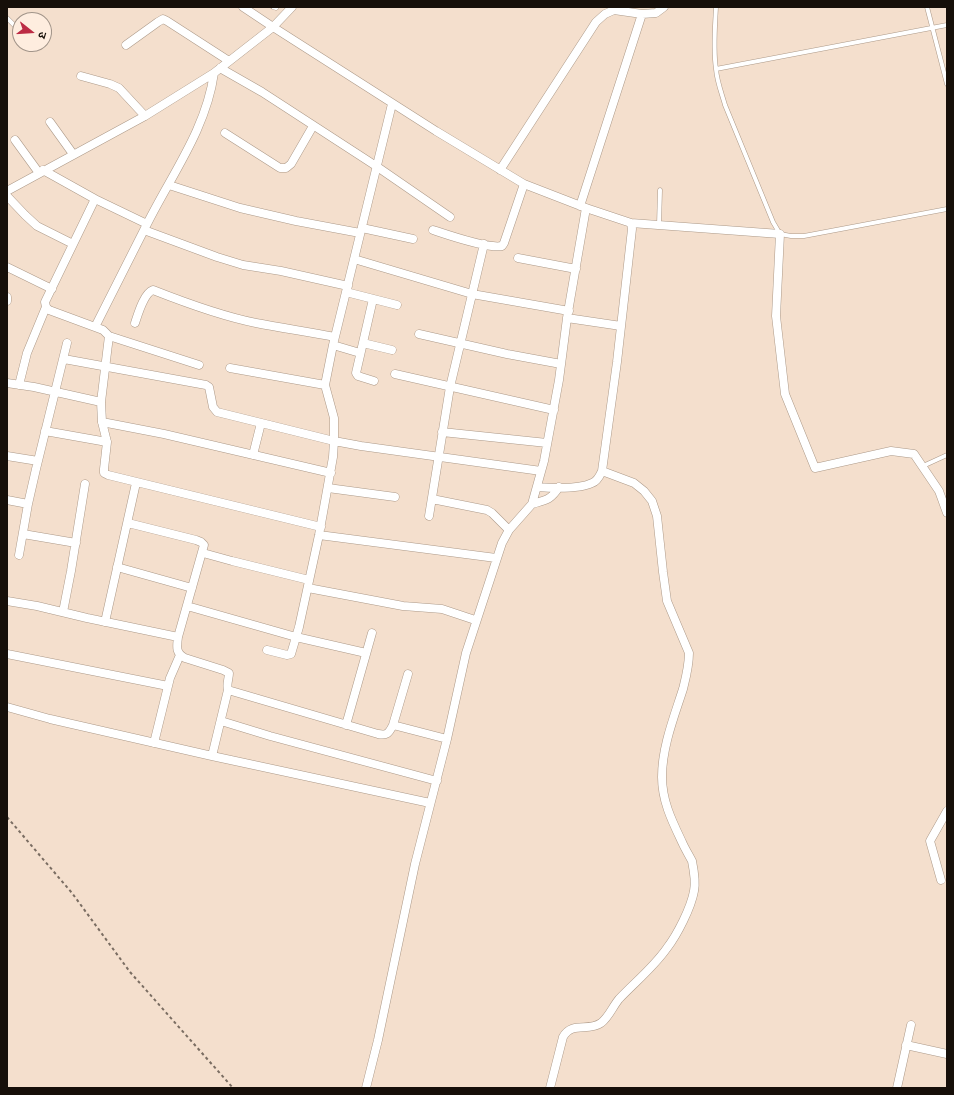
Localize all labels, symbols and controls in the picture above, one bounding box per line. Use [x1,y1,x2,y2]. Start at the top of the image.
north arrow [12,12,52,52]
text: उ [35,30,50,40]

